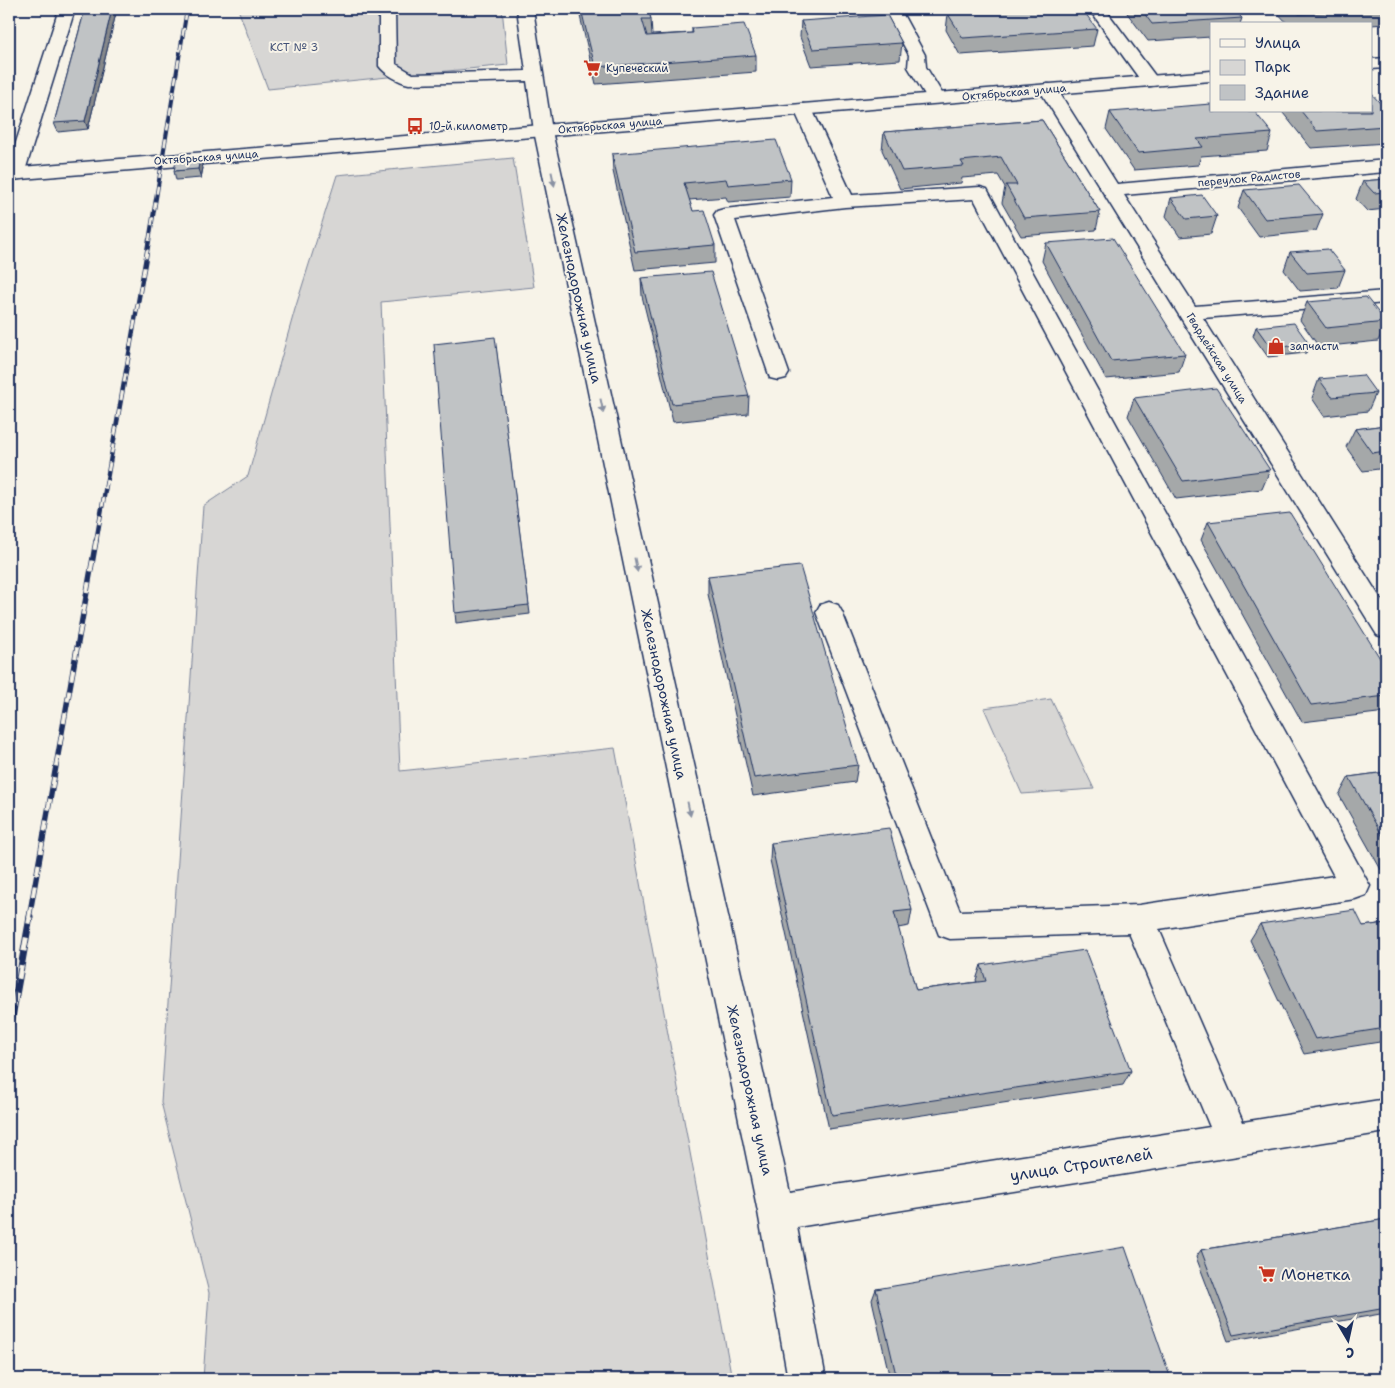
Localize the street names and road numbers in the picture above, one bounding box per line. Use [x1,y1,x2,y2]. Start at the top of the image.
street label: Октябрьская улица [961,80,1067,105]
street label: Октябрьская улица [557,113,663,138]
street label: Октябрьская улица [153,146,259,169]
street label: переулок Радистов [1197,167,1301,190]
street label: Железнодорожная улица [552,211,606,385]
street label: Гвардейская улица [1183,310,1251,406]
street label: Железнодорожная улица [637,607,691,781]
street label: Железнодорожная улица [723,1003,777,1177]
street label: улица Строителей [1008,1143,1154,1186]

